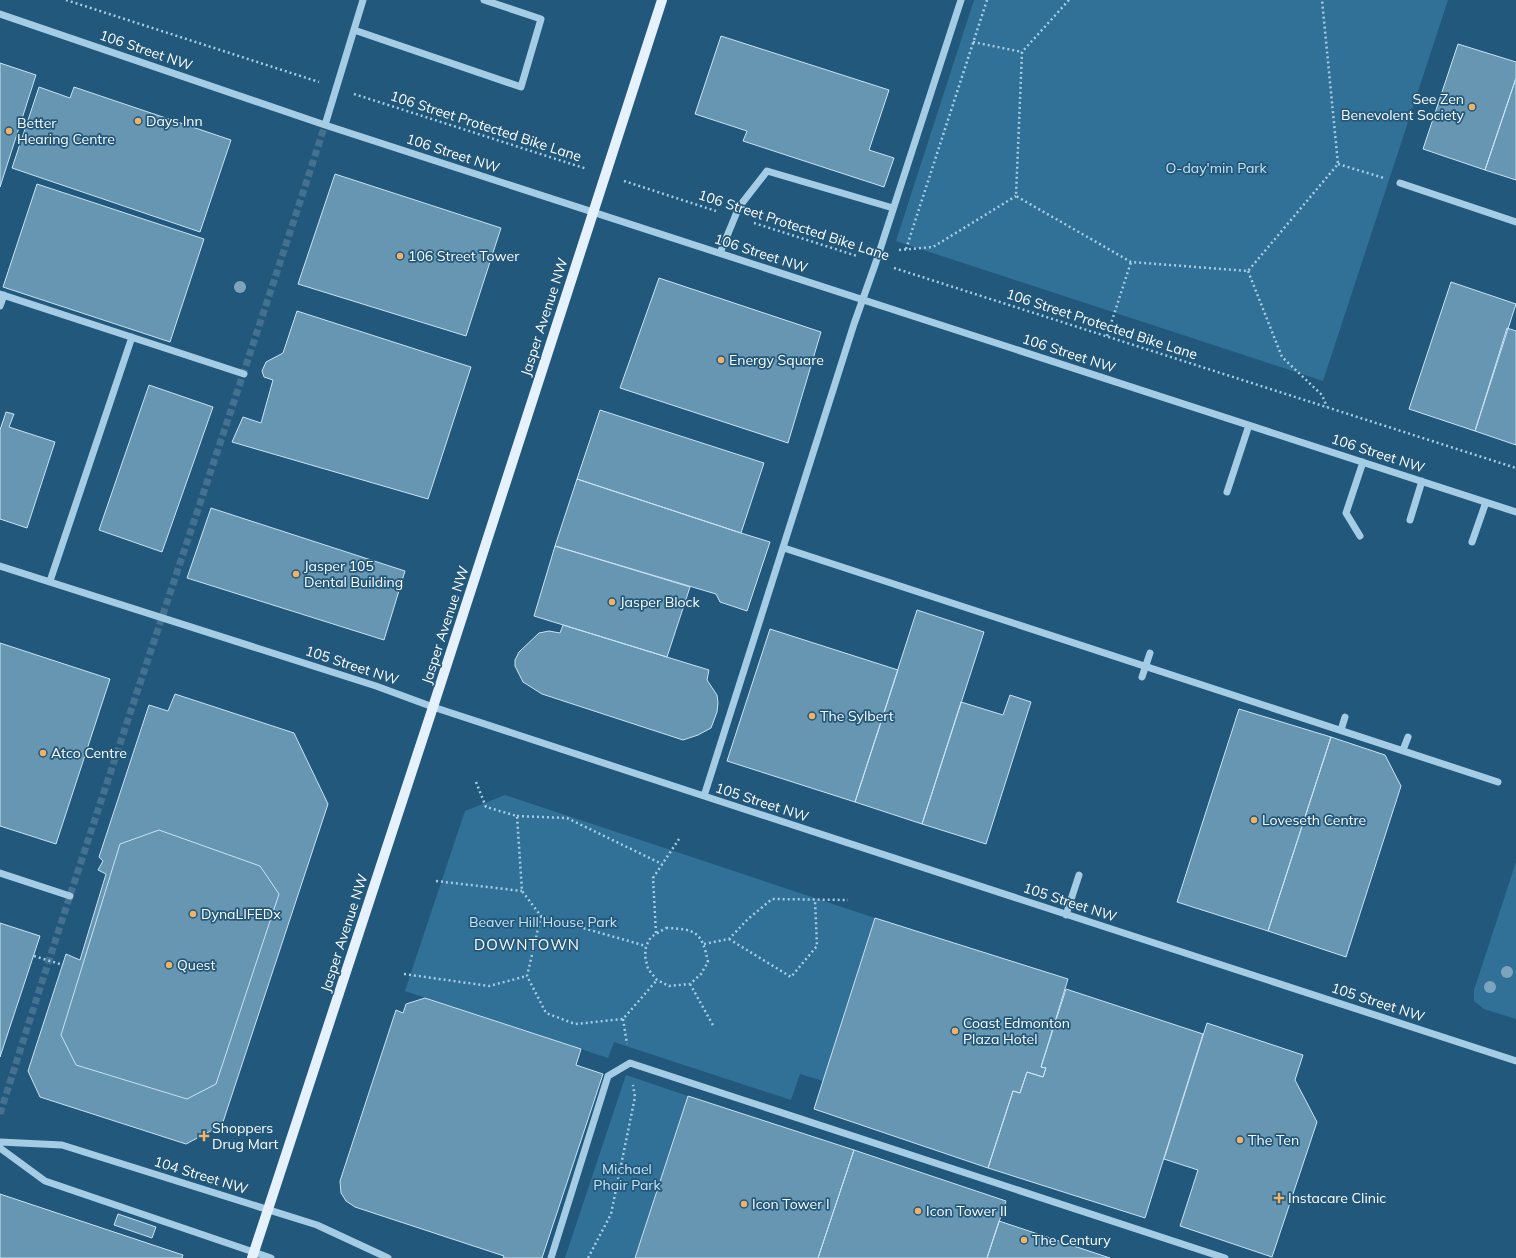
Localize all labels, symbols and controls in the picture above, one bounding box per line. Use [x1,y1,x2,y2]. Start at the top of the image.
street label: 106 Street NW [97,26,195,74]
street label: 106 Street Protected Bike Lane [388,87,584,165]
place label: See Zen Benevolent Society [1341,90,1465,124]
marker: See Zen Benevolent Society [1467,102,1477,112]
place label: Days Inn [146,112,203,130]
place label: Better Hearing Centre [17,114,115,148]
marker: Days Inn [133,116,143,126]
marker: Better Hearing Centre [4,126,14,136]
street label: 106 Street NW [404,129,502,177]
park label: O-day'min Park [1165,159,1267,177]
street label: 106 Street Protected Bike Lane [696,186,892,264]
street label: 106 Street NW [712,229,810,277]
place label: 106 Street Tower [408,247,520,265]
marker: 106 Street Tower [395,251,405,261]
street label: Jasper Avenue NW [516,255,572,378]
street label: 106 Street Protected Bike Lane [1004,285,1200,363]
street label: 106 Street NW [1020,329,1118,377]
place label: Energy Square [729,351,824,369]
marker: Energy Square [716,355,726,365]
street label: 106 Street NW [1329,429,1427,477]
place label: Jasper 105 Dental Building [304,557,403,591]
street label: Jasper Avenue NW [417,563,473,686]
marker: Jasper 105 Dental Building [291,569,301,579]
place label: Jasper Block [620,593,700,611]
marker: Jasper Block [607,597,617,607]
street label: 105 Street NW [303,641,401,689]
place label: The Sylbert [820,707,894,725]
marker: The Sylbert [807,711,817,721]
place label: Atco Centre [51,744,127,762]
marker: Atco Centre [38,748,48,758]
street label: 105 Street NW [713,778,811,826]
place label: Loveseth Centre [1262,811,1366,829]
marker: Loveseth Centre [1249,815,1259,825]
street label: Jasper Avenue NW [316,871,372,994]
street label: 105 Street NW [1021,878,1119,926]
place label: DynaLIFEDx [201,905,281,923]
marker: DynaLIFEDx [188,909,198,919]
park label: Beaver Hill House Park [469,913,618,931]
district label: DOWNTOWN [474,935,580,954]
place label: Quest [177,956,215,974]
marker: Quest [164,960,174,970]
street label: 105 Street NW [1329,978,1427,1026]
place label: Coast Edmonton Plaza Hotel [963,1014,1070,1048]
marker: Coast Edmonton Plaza Hotel [950,1026,960,1036]
place label: Shoppers Drug Mart [212,1119,279,1153]
marker: Shoppers Drug Mart [199,1131,209,1141]
place label: The Ten [1248,1131,1299,1149]
marker: The Ten [1235,1135,1245,1145]
street label: 104 Street NW [152,1152,251,1198]
park label: Michael Phair Park [593,1160,661,1194]
place label: Instacare Clinic [1288,1189,1386,1207]
marker: Instacare Clinic [1273,1192,1285,1204]
place label: Icon Tower I [752,1195,830,1213]
marker: Icon Tower I [739,1199,749,1209]
place label: Icon Tower II [926,1202,1007,1220]
marker: Icon Tower II [913,1206,923,1216]
place label: The Century [1032,1231,1111,1249]
marker: The Century [1019,1235,1029,1245]

